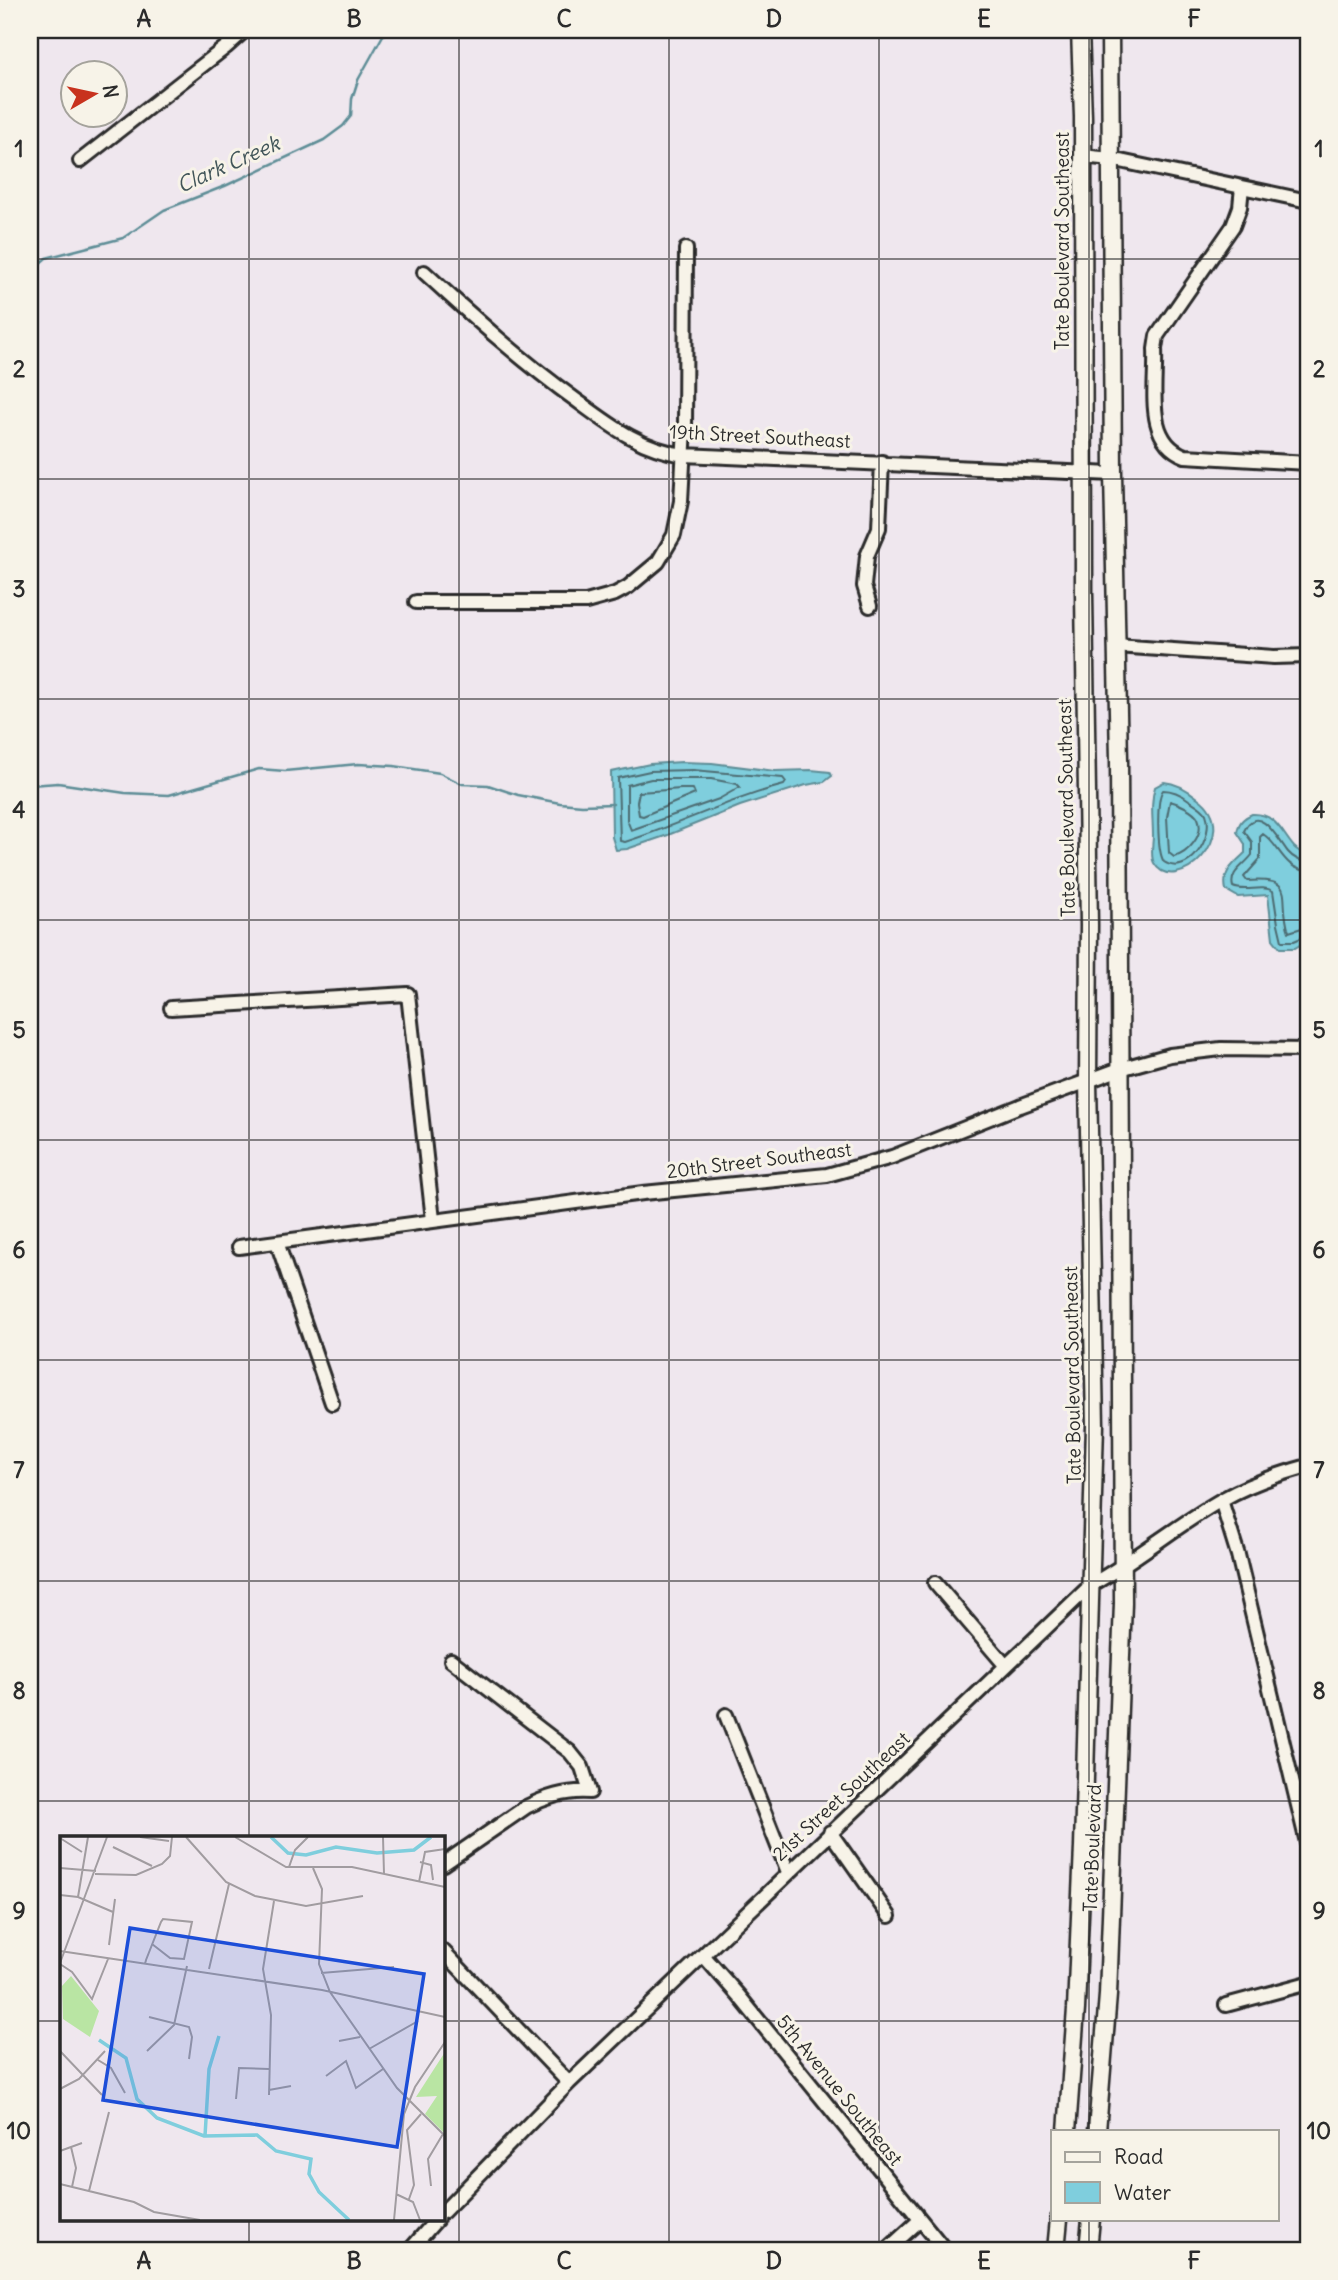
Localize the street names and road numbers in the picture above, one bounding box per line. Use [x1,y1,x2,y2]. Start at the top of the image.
street label: Tate Boulevard Southeast [1050,132,1074,350]
street label: 19th Street Southeast [669,419,851,453]
street label: Tate Boulevard Southeast [1052,699,1080,917]
street label: 20th Street Southeast [665,1137,853,1183]
street label: Tate Boulevard Southeast [1058,1266,1086,1484]
street label: 21st Street Southeast [768,1726,914,1866]
street label: Tate Boulevard [1078,1784,1106,1912]
street label: 5th Avenue Southeast [772,2010,908,2170]

